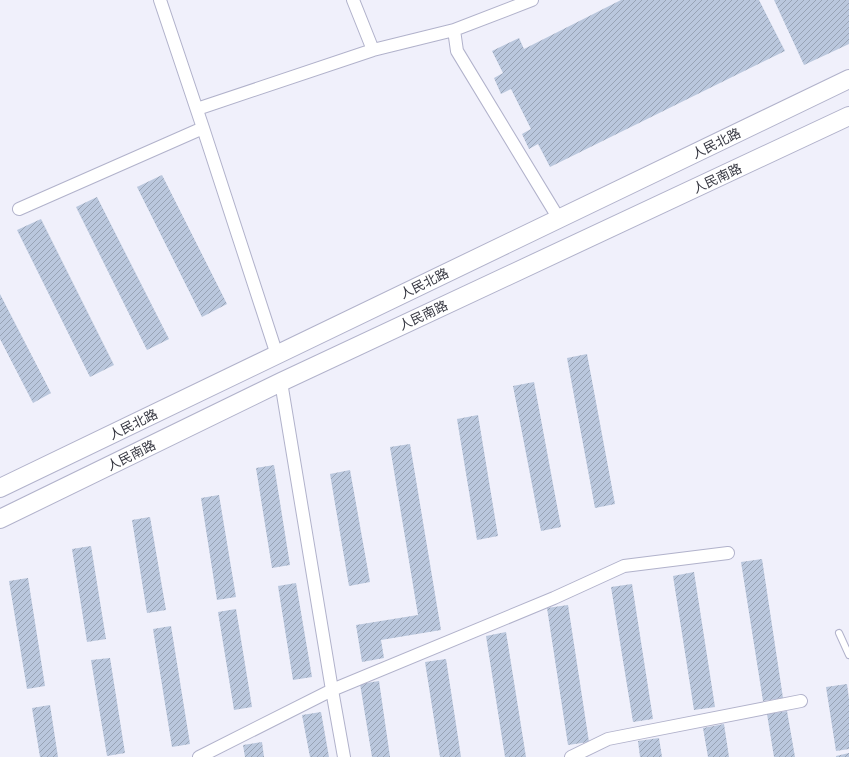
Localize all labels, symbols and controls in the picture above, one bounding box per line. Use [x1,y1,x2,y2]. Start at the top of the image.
street label: 人民北路 [690,125,743,162]
street label: 人民南路 [690,161,744,196]
street label: 人民北路 [398,265,451,302]
street label: 人民南路 [396,298,450,333]
street label: 人民北路 [107,406,160,443]
street label: 人民南路 [105,437,158,474]

